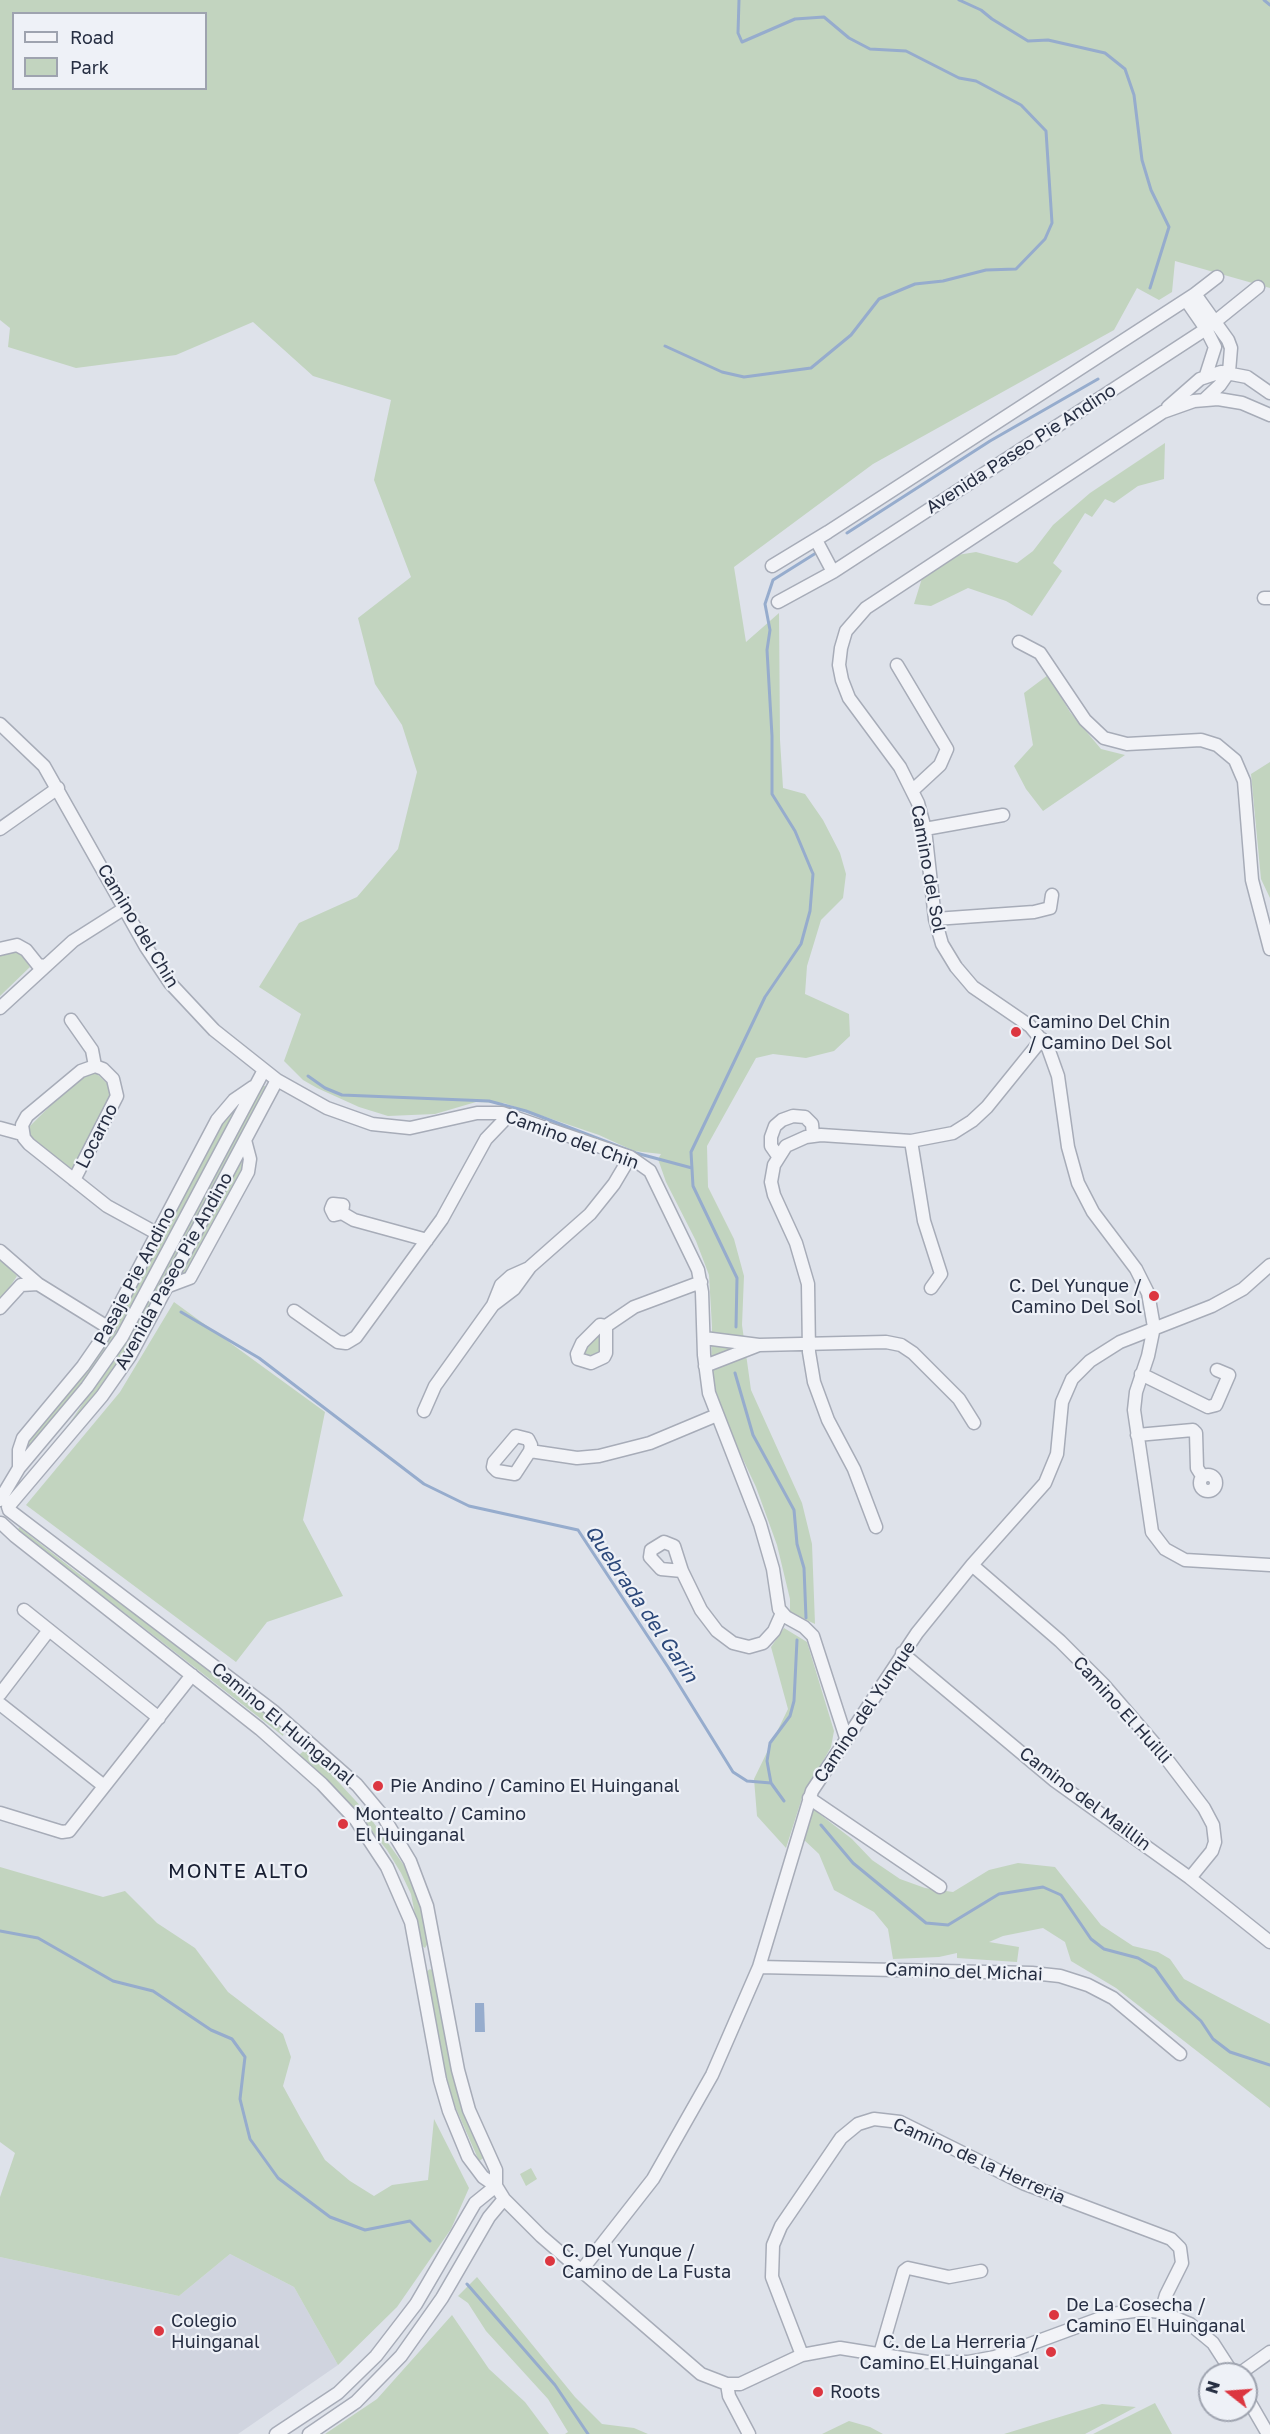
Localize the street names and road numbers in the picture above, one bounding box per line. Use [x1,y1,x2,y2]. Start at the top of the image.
street label: Avenida Paseo Pie Andino [922,379,1120,519]
street label: Camino del Sol [906,803,950,935]
street label: Camino del Chin [93,860,183,992]
street label: Locarno [72,1100,122,1172]
street label: Camino del Chin [502,1106,642,1174]
street label: Avenida Paseo Pie Andino [111,1169,237,1373]
street label: Pasaje Pie Andino [89,1203,181,1349]
street label: Camino del Yunque [810,1637,920,1787]
street label: Camino El Huilli [1068,1652,1176,1768]
street label: Camino El Huinganal [207,1658,359,1790]
street label: Camino del Maillin [1015,1742,1155,1856]
street label: Camino del Michai [885,1958,1043,1986]
street label: Camino de la Herreria [889,2113,1069,2209]

